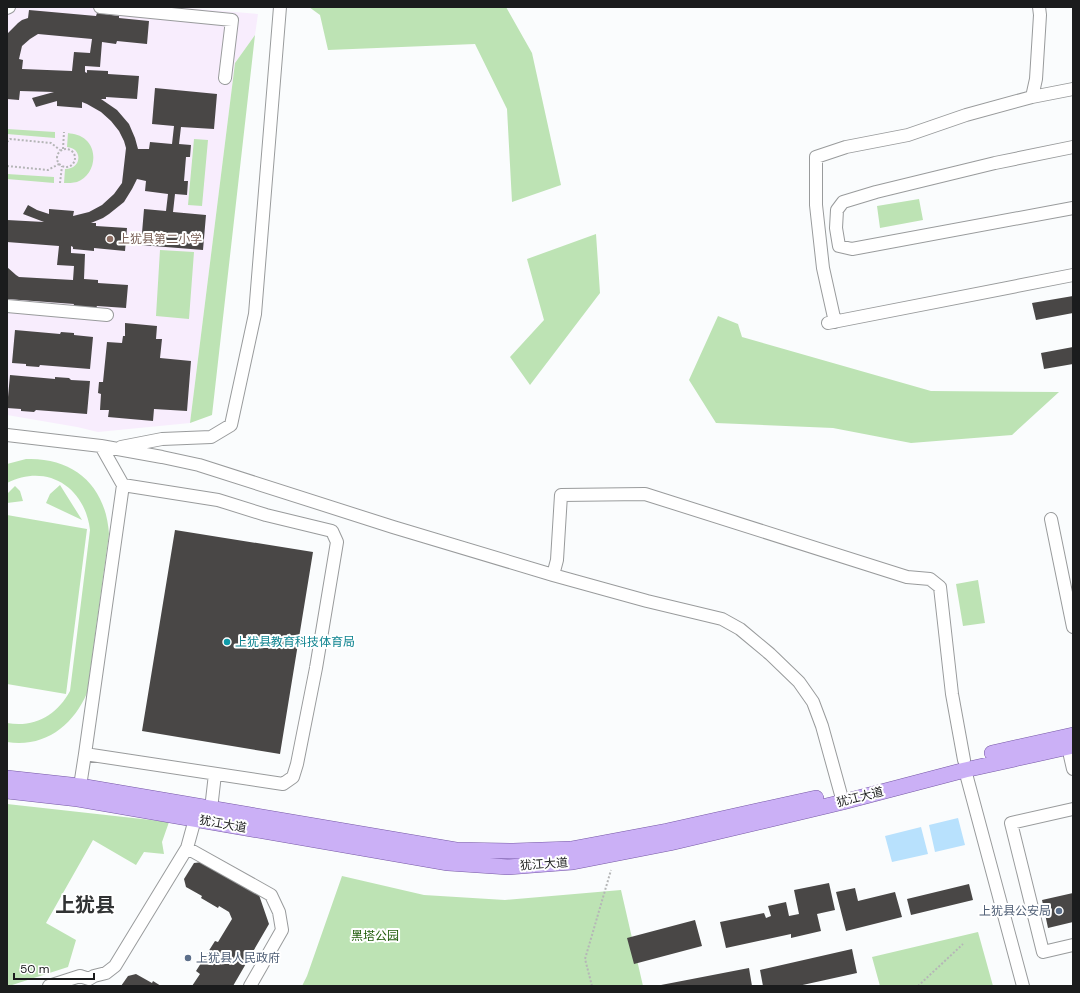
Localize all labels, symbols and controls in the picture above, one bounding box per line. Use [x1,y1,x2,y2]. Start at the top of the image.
place label: 上犹县第二小学 [118,231,202,247]
marker: 上犹县第二小学 [105,234,115,244]
place label: 上犹县教育科技体育局 [235,634,355,650]
marker: 上犹县教育科技体育局 [222,637,232,647]
street label: 犹江大道 [835,783,885,811]
street label: 犹江大道 [198,812,248,836]
street label: 犹江大道 [519,854,569,874]
district label: 上犹县 [55,892,115,918]
place label: 上犹县公安局 [979,903,1051,919]
marker: 上犹县公安局 [1054,906,1064,916]
park label: 黑塔公园 [351,928,399,944]
place label: 上犹县人民政府 [196,950,280,966]
marker: 上犹县人民政府 [183,953,193,963]
scale bar [14,955,94,981]
text: 50 m [20,961,49,977]

